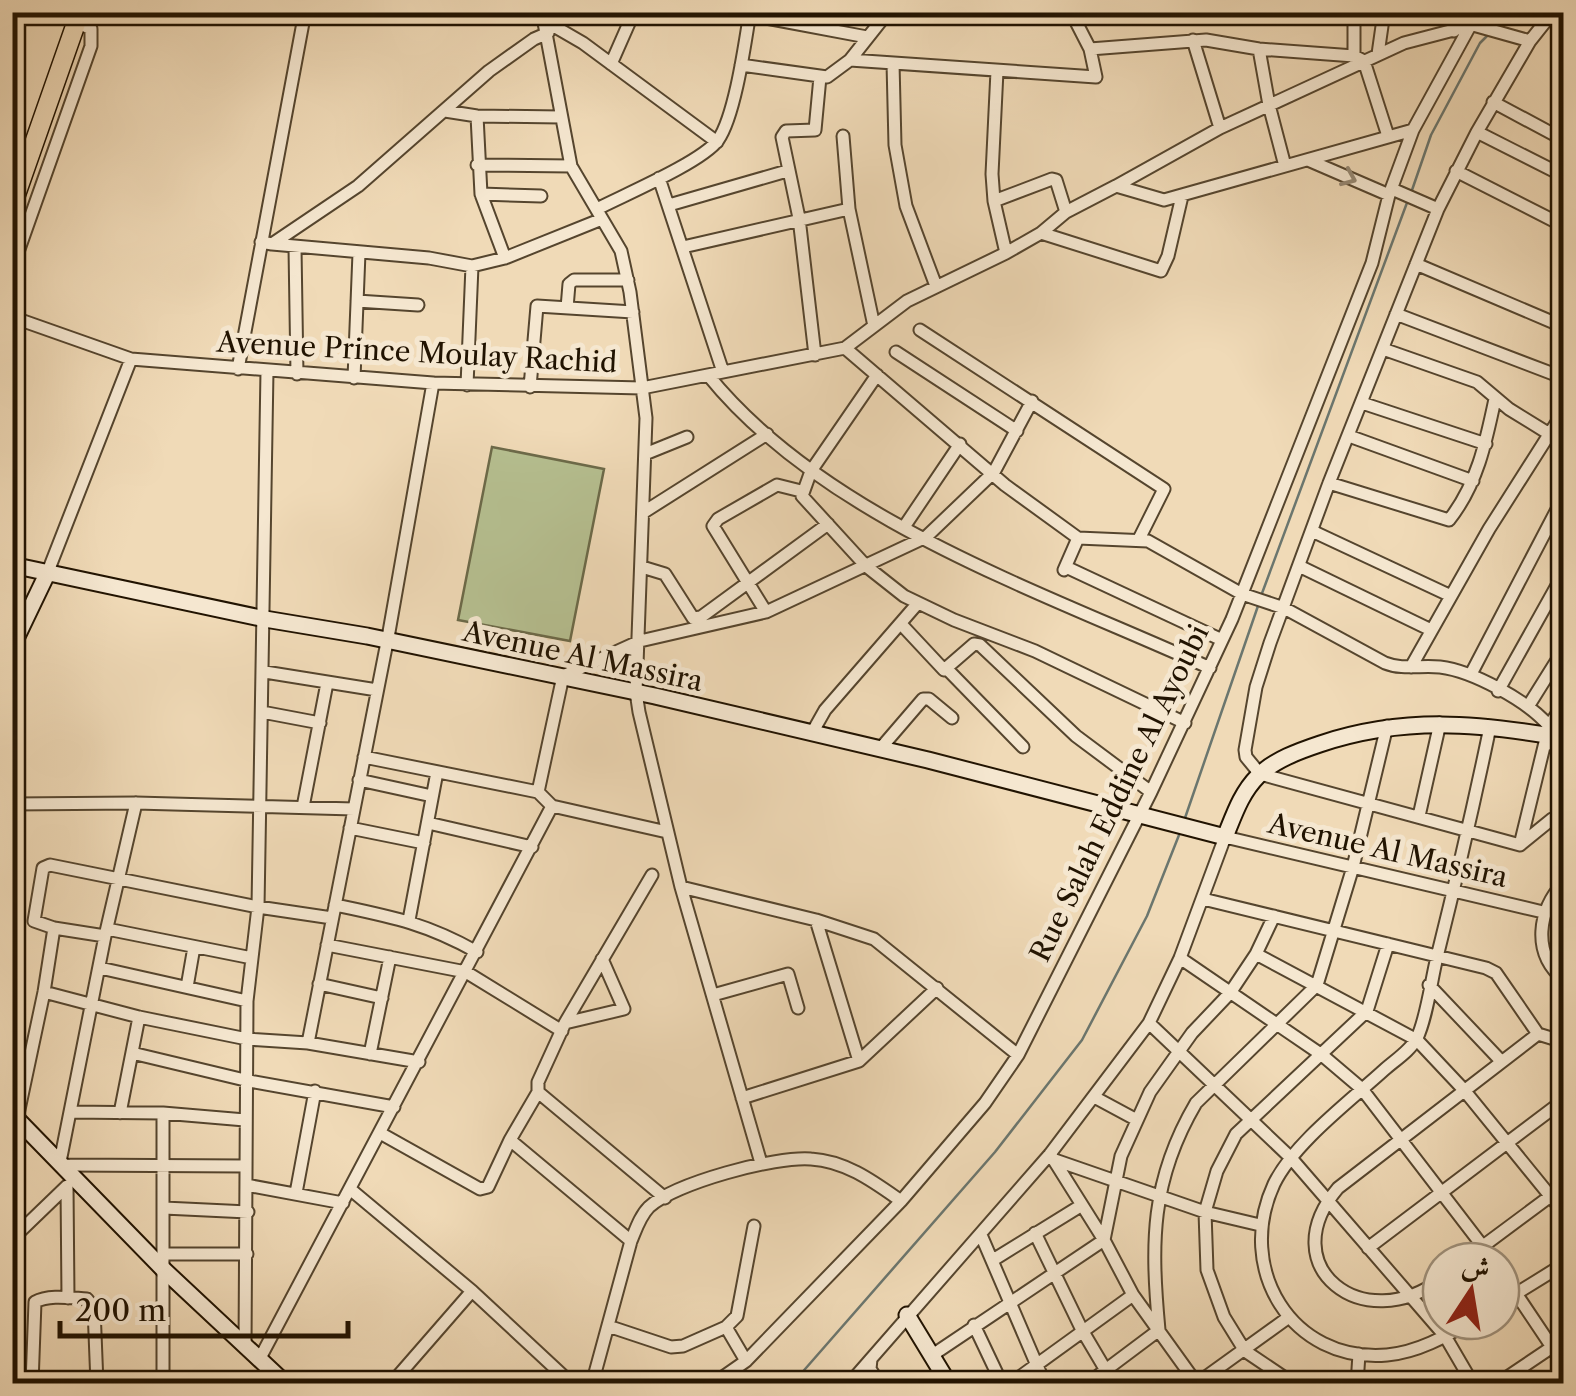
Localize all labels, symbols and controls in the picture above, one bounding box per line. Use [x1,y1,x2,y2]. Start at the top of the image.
one-way arrow [1339,166,1357,186]
street label: Avenue Prince Moulay Rachid [215,324,618,379]
street label: Avenue Al Massira [459,614,706,698]
street label: Rue Salah Eddine Al Ayoubi [1022,619,1216,967]
street label: Avenue Al Massira [1264,806,1511,894]
north arrow [1421,1241,1521,1341]
text: ش [1459,1247,1493,1286]
scale bar [60,1276,348,1338]
text: 200 m [75,1292,166,1329]

